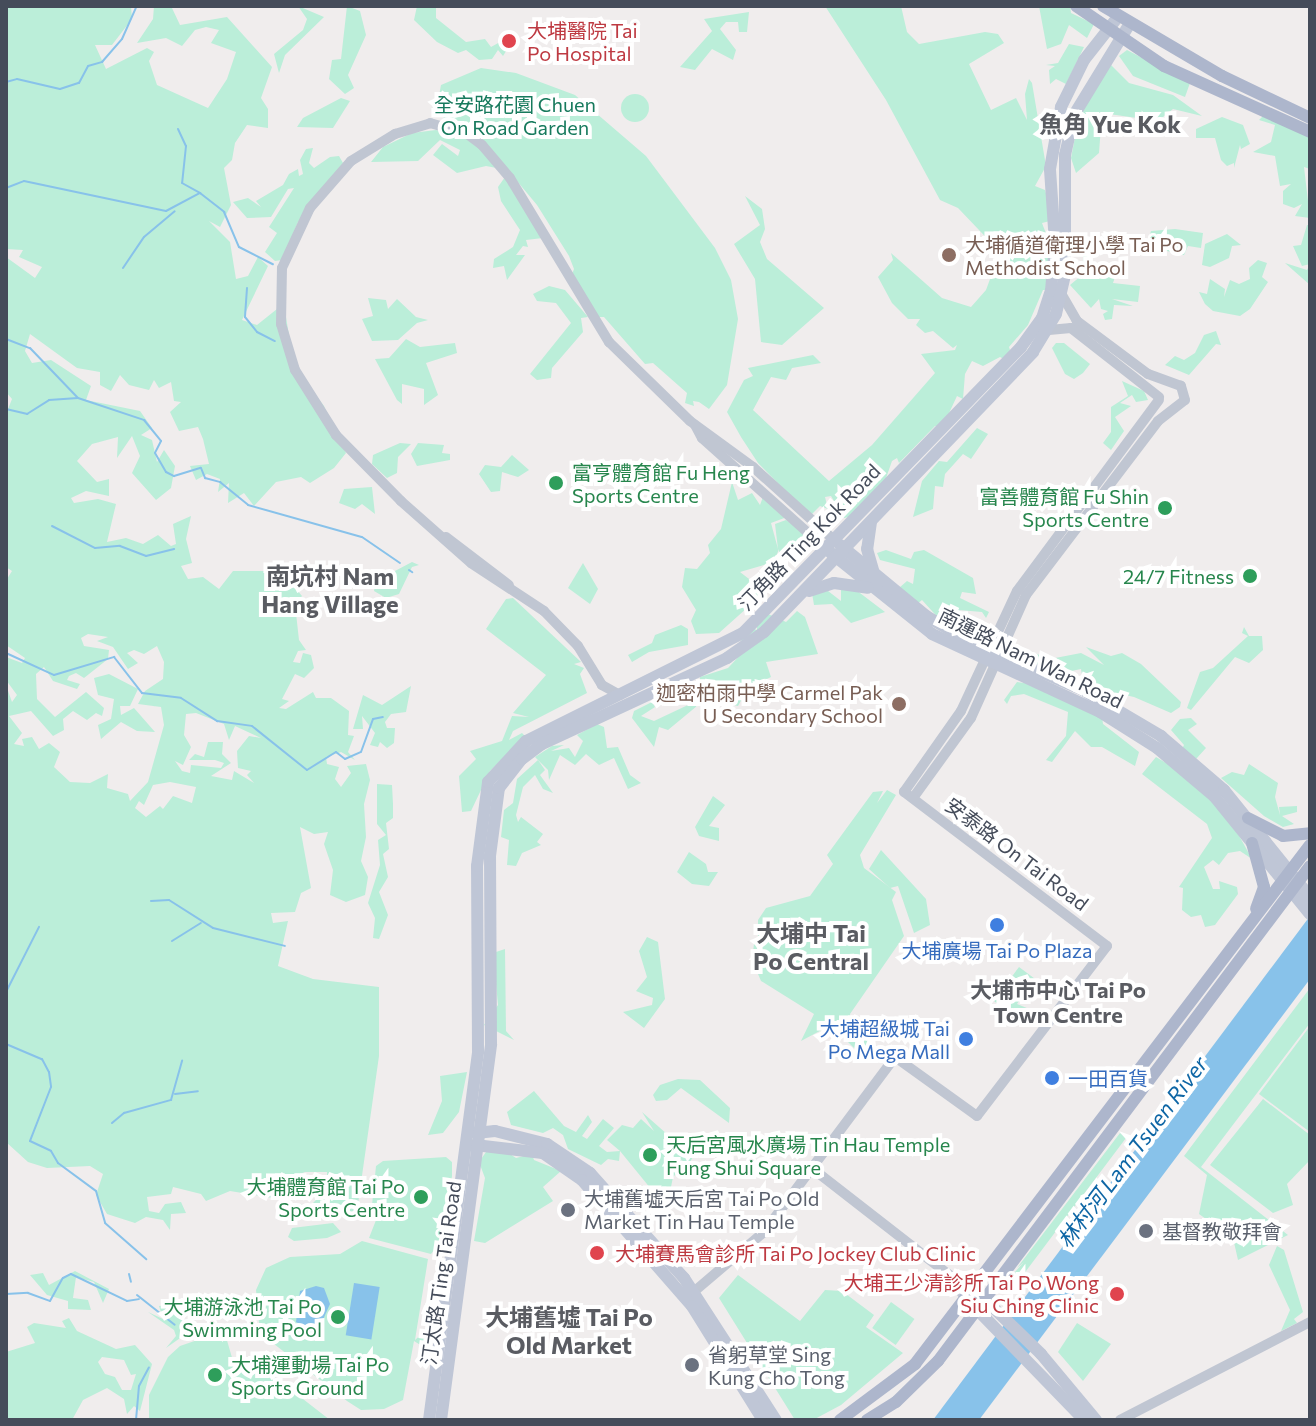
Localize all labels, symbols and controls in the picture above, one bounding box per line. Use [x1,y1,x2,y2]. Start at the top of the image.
place label: 大埔醫院 Tai Po Hospital [527,18,638,65]
marker: 大埔醫院 Tai Po Hospital [498,30,520,52]
park label: 全安路花園 Chuen On Road Garden [434,92,596,139]
district label: 魚角 Yue Kok [1039,110,1181,138]
place label: 大埔循道衛理小學 Tai Po Methodist School [965,232,1184,279]
marker: 大埔循道衛理小學 Tai Po Methodist School [940,246,958,264]
street label: 汀角路 Ting Kok Road [733,459,885,615]
place label: 富亨體育館 Fu Heng Sports Centre [572,460,750,507]
marker: 富亨體育館 Fu Heng Sports Centre [547,474,565,492]
place label: 富善體育館 Fu Shin Sports Centre [979,484,1149,531]
marker: 富善體育館 Fu Shin Sports Centre [1156,499,1174,517]
district label: 南坑村 Nam Hang Village [261,562,399,618]
place label: 24/7 Fitness [1123,564,1234,588]
marker: 24/7 Fitness [1241,567,1259,585]
street label: 南運路 Nam Wan Road [935,603,1127,713]
place label: 迦密柏雨中學 Carmel Pak U Secondary School [656,680,883,727]
marker: 迦密柏雨中學 Carmel Pak U Secondary School [890,695,908,713]
street label: 安泰路 On Tai Road [941,792,1093,916]
marker: 大埔廣場 Tai Po Plaza [988,916,1006,934]
district label: 大埔中 Tai Po Central [753,919,869,975]
place label: 大埔廣場 Tai Po Plaza [902,938,1092,962]
district label: 大埔市中心 Tai Po Town Centre [970,976,1146,1028]
place label: 大埔超級城 Tai Po Mega Mall [819,1016,950,1063]
marker: 大埔超級城 Tai Po Mega Mall [957,1030,975,1048]
water label: 林村河 Lam Tsuen River [1051,1051,1213,1253]
place label: 一田百貨 [1068,1066,1148,1090]
marker: 一田百貨 [1043,1069,1061,1087]
place label: 天后宮風水廣場 Tin Hau Temple Fung Shui Square [666,1132,950,1179]
marker: 天后宮風水廣場 Tin Hau Temple Fung Shui Square [641,1146,659,1164]
place label: 大埔體育館 Tai Po Sports Centre [246,1174,405,1221]
street label: 汀太路 Ting Tai Road [416,1180,466,1366]
place label: 大埔舊墟天后宮 Tai Po Old Market Tin Hau Temple [584,1186,819,1233]
marker: 大埔體育館 Tai Po Sports Centre [412,1188,430,1206]
marker: 大埔舊墟天后宮 Tai Po Old Market Tin Hau Temple [559,1201,577,1219]
place label: 基督教敬拜會 [1162,1219,1282,1243]
marker: 基督教敬拜會 [1137,1222,1155,1240]
place label: 大埔賽馬會診所 Tai Po Jockey Club Clinic [615,1241,976,1265]
marker: 大埔賽馬會診所 Tai Po Jockey Club Clinic [586,1242,608,1264]
place label: 大埔王少清診所 Tai Po Wong Siu Ching Clinic [843,1270,1099,1317]
marker: 大埔王少清診所 Tai Po Wong Siu Ching Clinic [1106,1283,1128,1305]
place label: 大埔游泳池 Tai Po Swimming Pool [163,1294,322,1341]
district label: 大埔舊墟 Tai Po Old Market [485,1303,653,1359]
marker: 大埔游泳池 Tai Po Swimming Pool [329,1308,347,1326]
place label: 省躬草堂 Sing Kung Cho Tong [708,1342,845,1389]
place label: 大埔運動場 Tai Po Sports Ground [231,1352,390,1399]
marker: 省躬草堂 Sing Kung Cho Tong [683,1356,701,1374]
marker: 大埔運動場 Tai Po Sports Ground [206,1366,224,1384]

